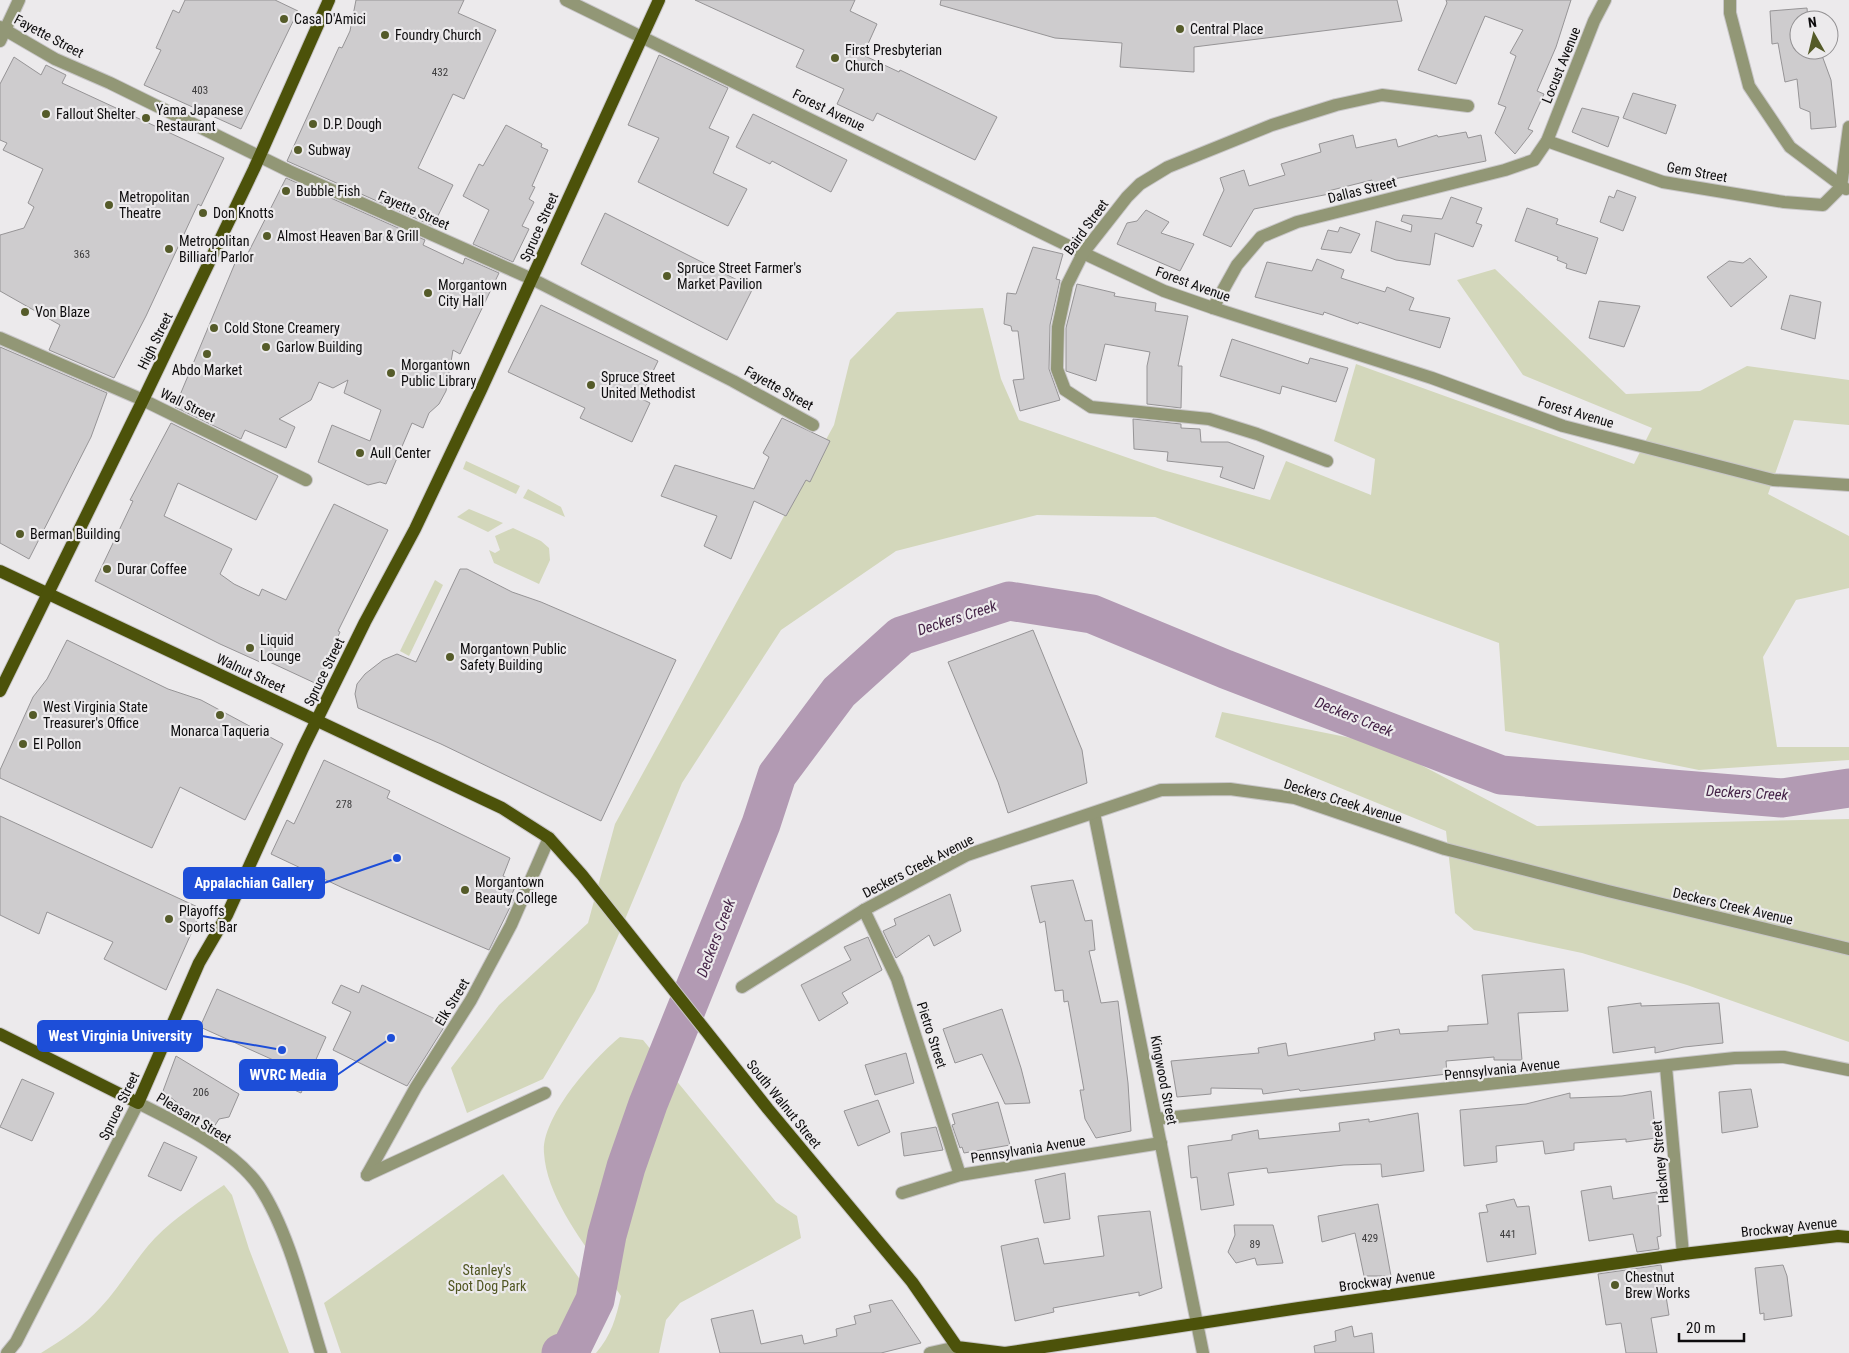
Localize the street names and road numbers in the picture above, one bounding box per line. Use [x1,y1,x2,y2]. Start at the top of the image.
street label: Fayette Street [12,11,86,61]
street label: Locust Avenue [1538,24,1584,106]
street label: Forest Avenue [790,86,868,135]
street label: Gem Street [1665,159,1729,185]
street label: Dallas Street [1326,174,1398,206]
street label: Fayette Street [376,187,452,233]
street label: Spruce Street [517,190,561,264]
street label: Baird Street [1061,196,1111,258]
street label: Forest Avenue [1153,263,1233,305]
street label: High Street [134,310,176,372]
street label: Fayette Street [742,363,816,413]
street label: Wall Street [158,385,218,425]
street label: Forest Avenue [1536,393,1616,431]
street label: Spruce Street [301,635,347,709]
street label: Walnut Street [214,650,288,696]
street label: Deckers Creek Avenue [1282,775,1404,827]
street label: Deckers Creek Avenue [860,831,977,901]
street label: Deckers Creek Avenue [1671,884,1795,928]
street label: Elk Street [432,975,472,1029]
street label: Pietro Street [914,1000,950,1070]
street label: Kingwood Street [1147,1034,1181,1126]
street label: Pennsylvania Avenue [1443,1055,1561,1083]
street label: South Walnut Street [743,1057,825,1151]
street label: Spruce Street [96,1069,142,1143]
street label: Pleasant Street [154,1089,234,1147]
street label: Hackney Street [1648,1120,1672,1204]
street label: Pennsylvania Avenue [969,1132,1087,1166]
street label: Brockway Avenue [1740,1214,1838,1240]
street label: Brockway Avenue [1338,1265,1436,1295]

